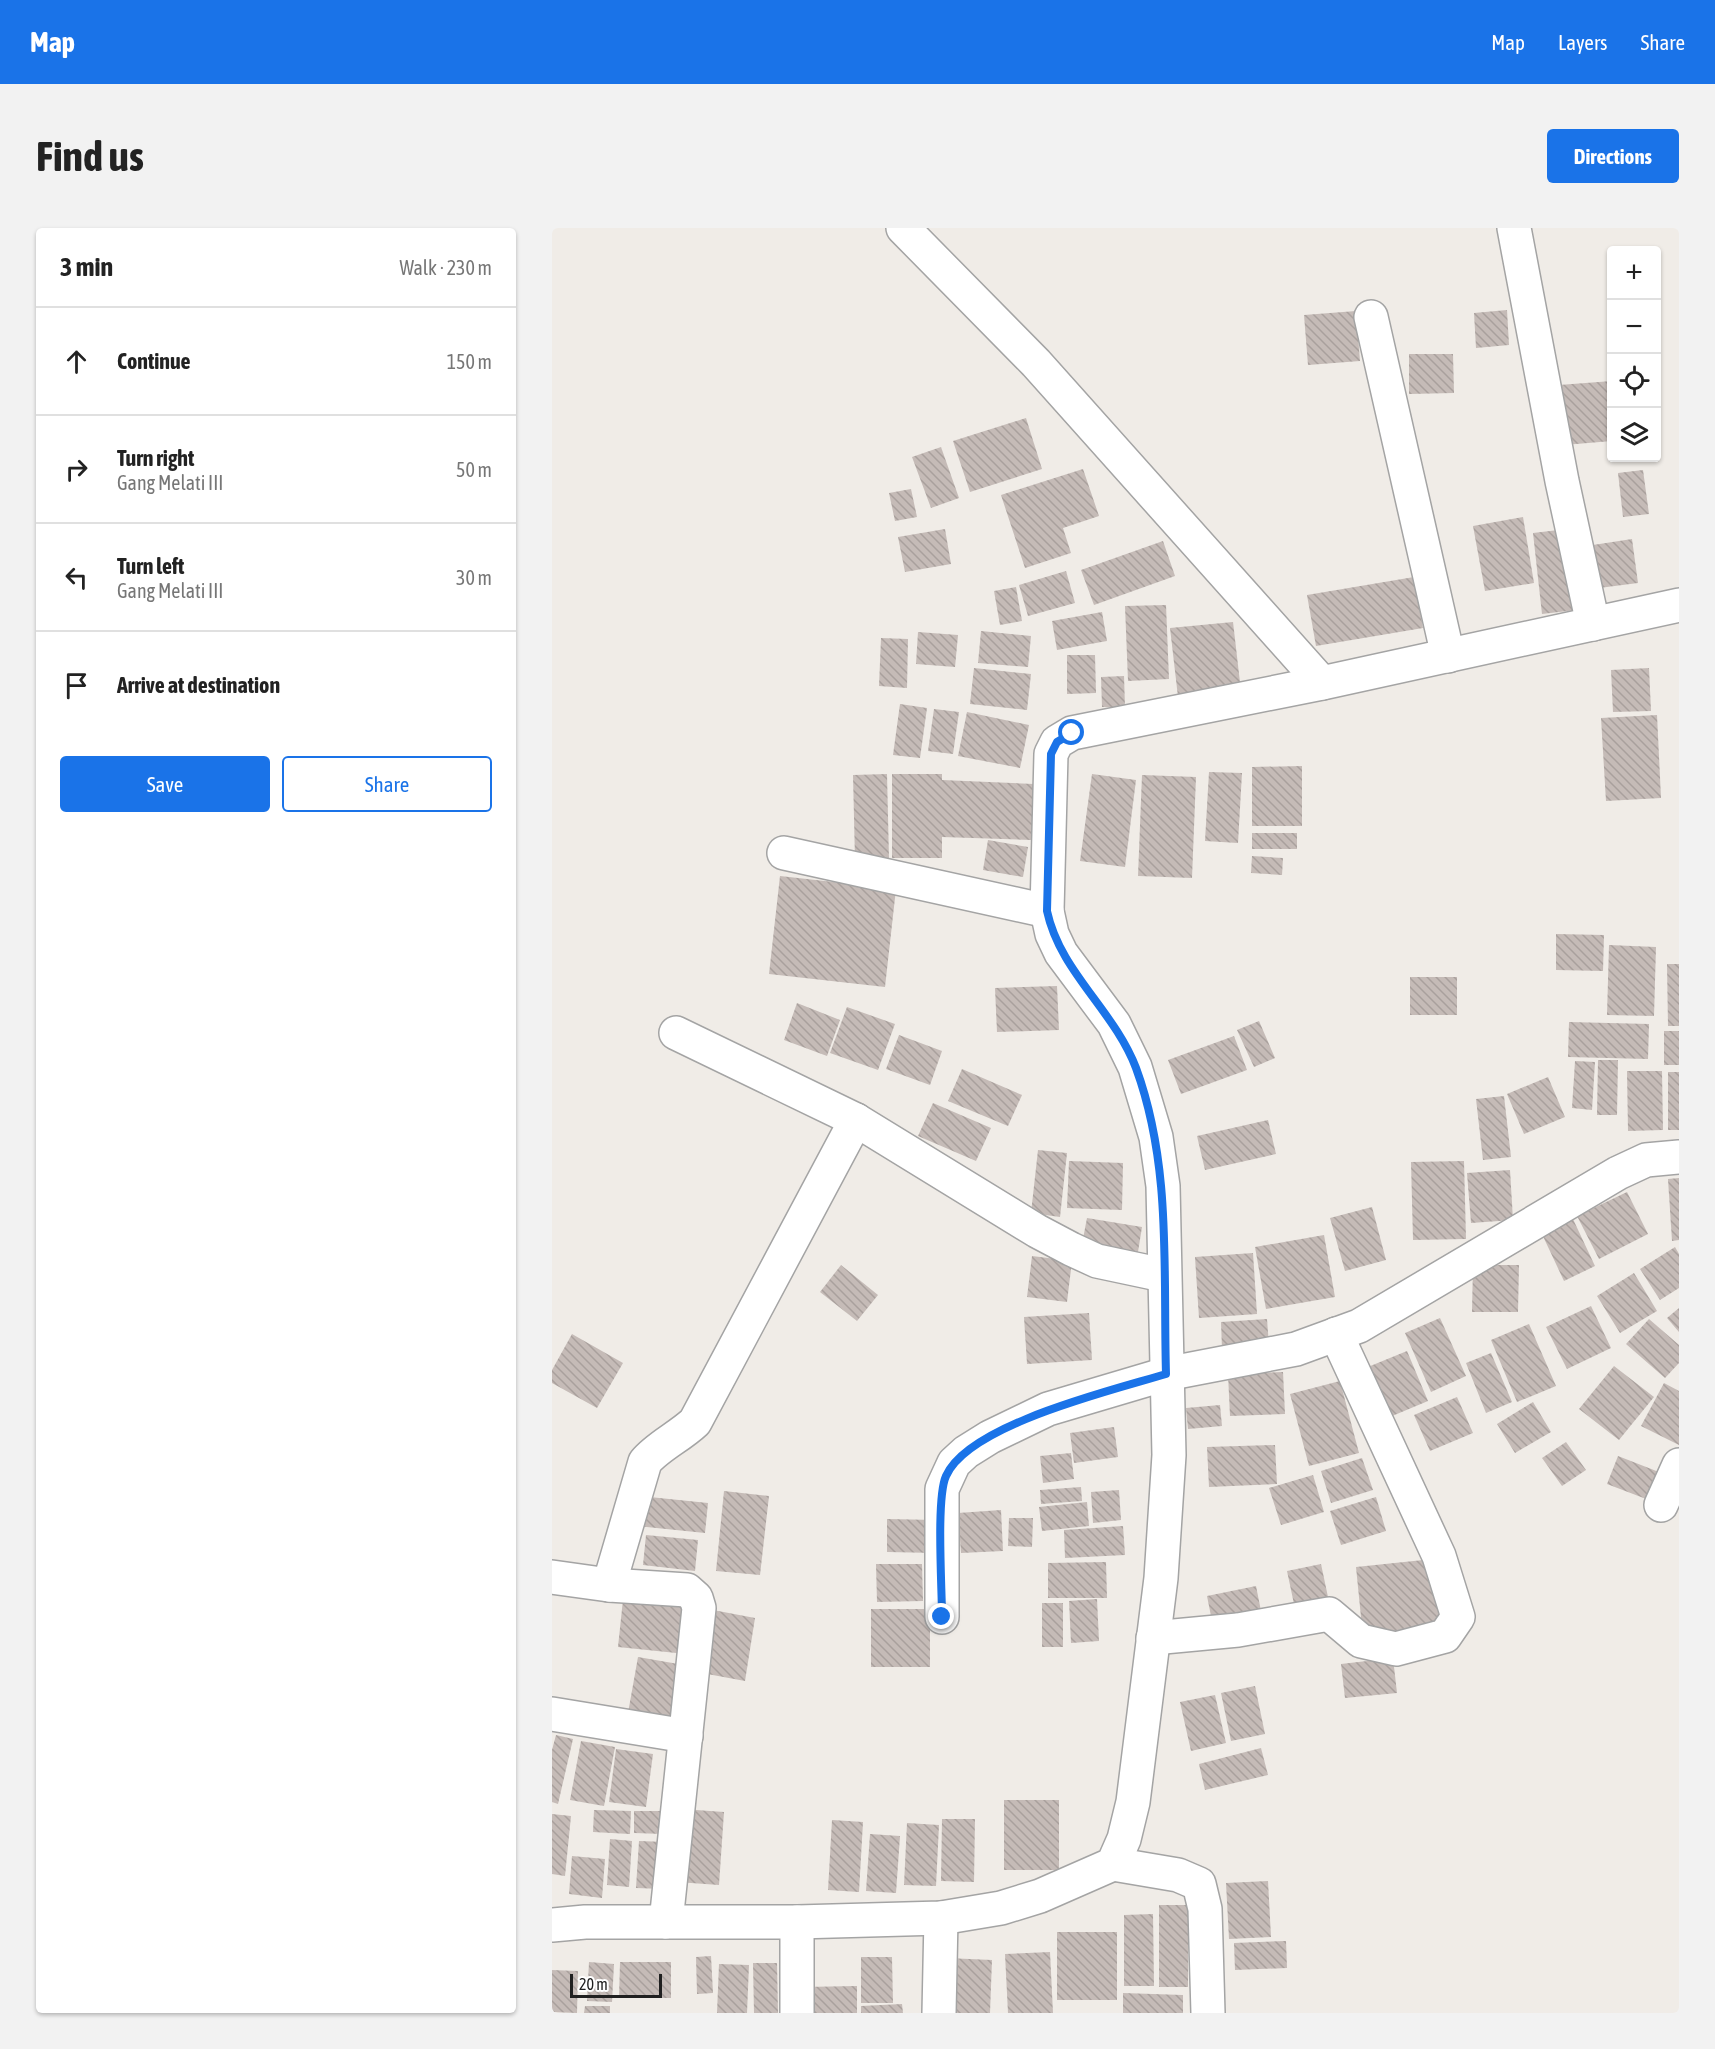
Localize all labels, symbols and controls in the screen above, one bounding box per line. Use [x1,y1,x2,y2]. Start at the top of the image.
text: Map [30,26,75,58]
text: Map [1491,30,1525,54]
text: Layers [1558,30,1608,54]
text: Share [1641,30,1685,54]
button: Directions [1547,129,1679,183]
text: Find us [36,132,144,180]
map controls [1607,246,1661,462]
button: + [1607,246,1661,300]
text: 3 min [60,252,113,282]
text: Walk · 230 m [400,256,492,279]
button: − [1607,300,1661,354]
icon: ahead [60,345,93,378]
text: Continue [117,348,191,374]
text: 150 m [447,350,492,373]
button: locate [1607,354,1661,408]
button: layers [1607,408,1661,462]
text: Turn right [117,445,194,471]
icon: right [60,453,93,486]
text: 50 m [456,458,492,481]
text: Gang Melati III [117,471,223,494]
text: Turn left [117,553,184,579]
icon: left [60,561,93,594]
text: 30 m [456,566,492,589]
text: Gang Melati III [117,579,223,602]
icon: arrive [60,669,93,702]
text: Arrive at destination [117,672,280,698]
route start [1058,719,1084,745]
button: Save [60,756,270,812]
button: Share [282,756,492,812]
route end [928,1603,954,1629]
scale bar [570,1971,662,1998]
text: 20 m [579,1975,608,1993]

